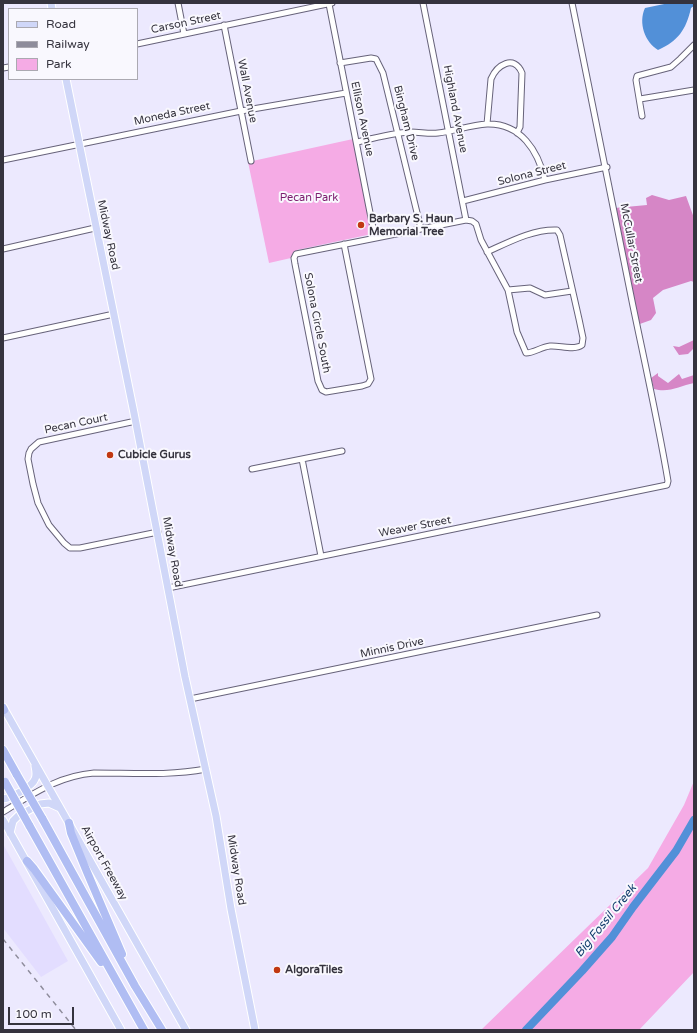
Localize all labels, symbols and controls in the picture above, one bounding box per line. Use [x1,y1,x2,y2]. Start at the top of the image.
legend [8,8,138,80]
street label: Carson Street [150,9,222,37]
text: Road [46,17,76,31]
text: Railway [46,37,90,51]
text: Park [46,57,72,71]
street label: Wall Avenue [234,58,260,124]
street label: Highland Avenue [440,64,470,154]
street label: Ellison Avenue [348,80,376,158]
street label: Bingham Drive [390,84,422,162]
street label: Moneda Street [133,99,211,129]
street label: Solona Street [496,159,568,189]
park label: Pecan Park [280,191,338,205]
street label: Midway Road [94,199,122,271]
street label: McCullar Street [617,202,645,284]
place label: Barbary S. Haun Memorial Tree [369,212,453,238]
marker: Barbary S. Haun Memorial Tree [356,220,366,230]
street label: Solona Circle South [301,272,333,374]
street label: Pecan Court [43,411,109,437]
place label: Cubicle Gurus [118,448,191,462]
marker: Cubicle Gurus [105,450,115,460]
street label: Weaver Street [378,514,452,540]
street label: Midway Road [159,516,185,588]
street label: Minnis Drive [359,635,425,661]
street label: Airport Freeway [78,823,130,903]
street label: Midway Road [224,834,248,906]
water label: Big Fossil Creek [572,882,640,960]
place label: AlgoraTiles [285,963,343,977]
marker: AlgoraTiles [272,965,282,975]
scale bar [10,999,76,1025]
text: 100 m [15,1007,52,1021]

